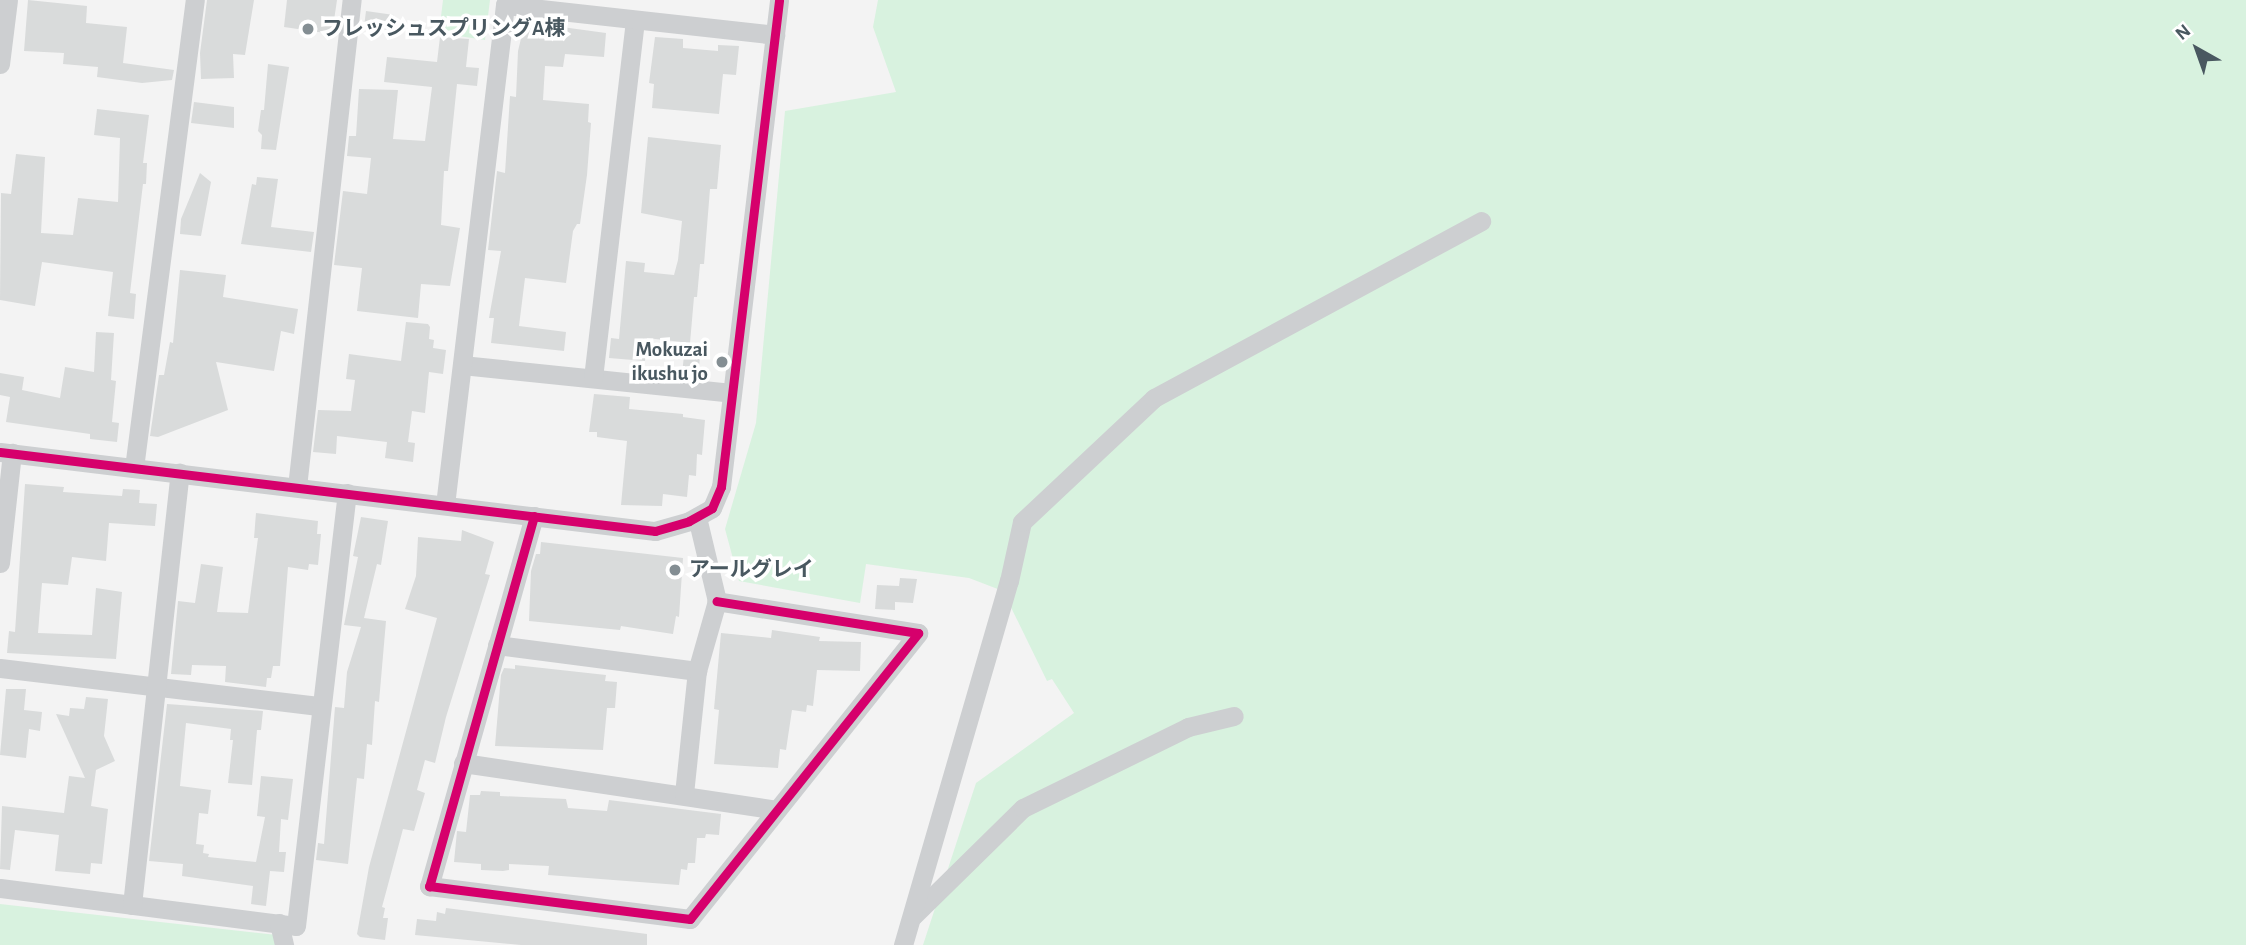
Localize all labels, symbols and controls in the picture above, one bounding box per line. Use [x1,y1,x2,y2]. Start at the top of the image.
north arrow [2162,14,2232,84]
place label: フレッシュスプリングA棟 [322,16,566,42]
marker: フレッシュスプリングA棟 [300,21,316,37]
text: N [2172,21,2194,44]
place label: Mokuzai ikushu jo [631,337,708,387]
marker: Mokuzai ikushu jo [714,354,730,370]
place label: アールグレイ [689,557,814,583]
marker: アールグレイ [667,562,683,578]

